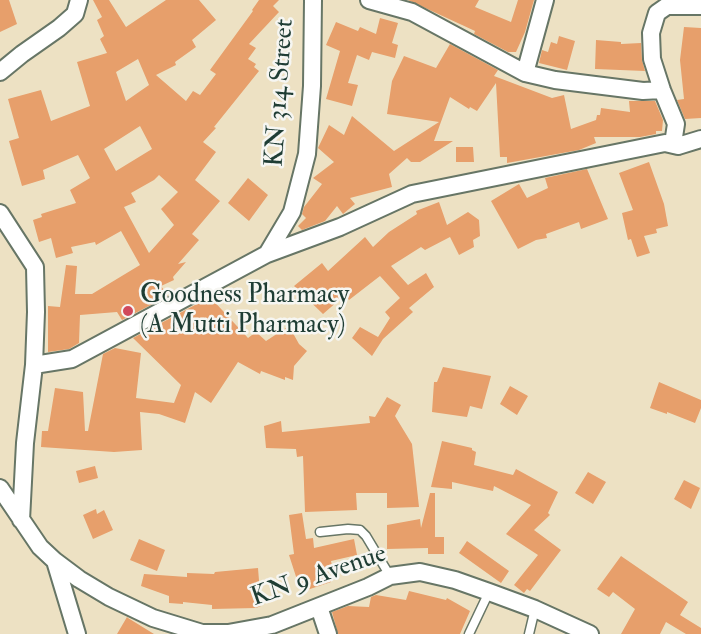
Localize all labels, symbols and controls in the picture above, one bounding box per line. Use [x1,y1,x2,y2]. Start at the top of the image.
street label: KN 314 Street [260,18,302,168]
place label: Goodness Pharmacy (A Mutti Pharmacy) [140,280,349,342]
marker: Goodness Pharmacy (A Mutti Pharmacy) [121,304,135,318]
street label: KN 9 Avenue [247,539,391,615]

